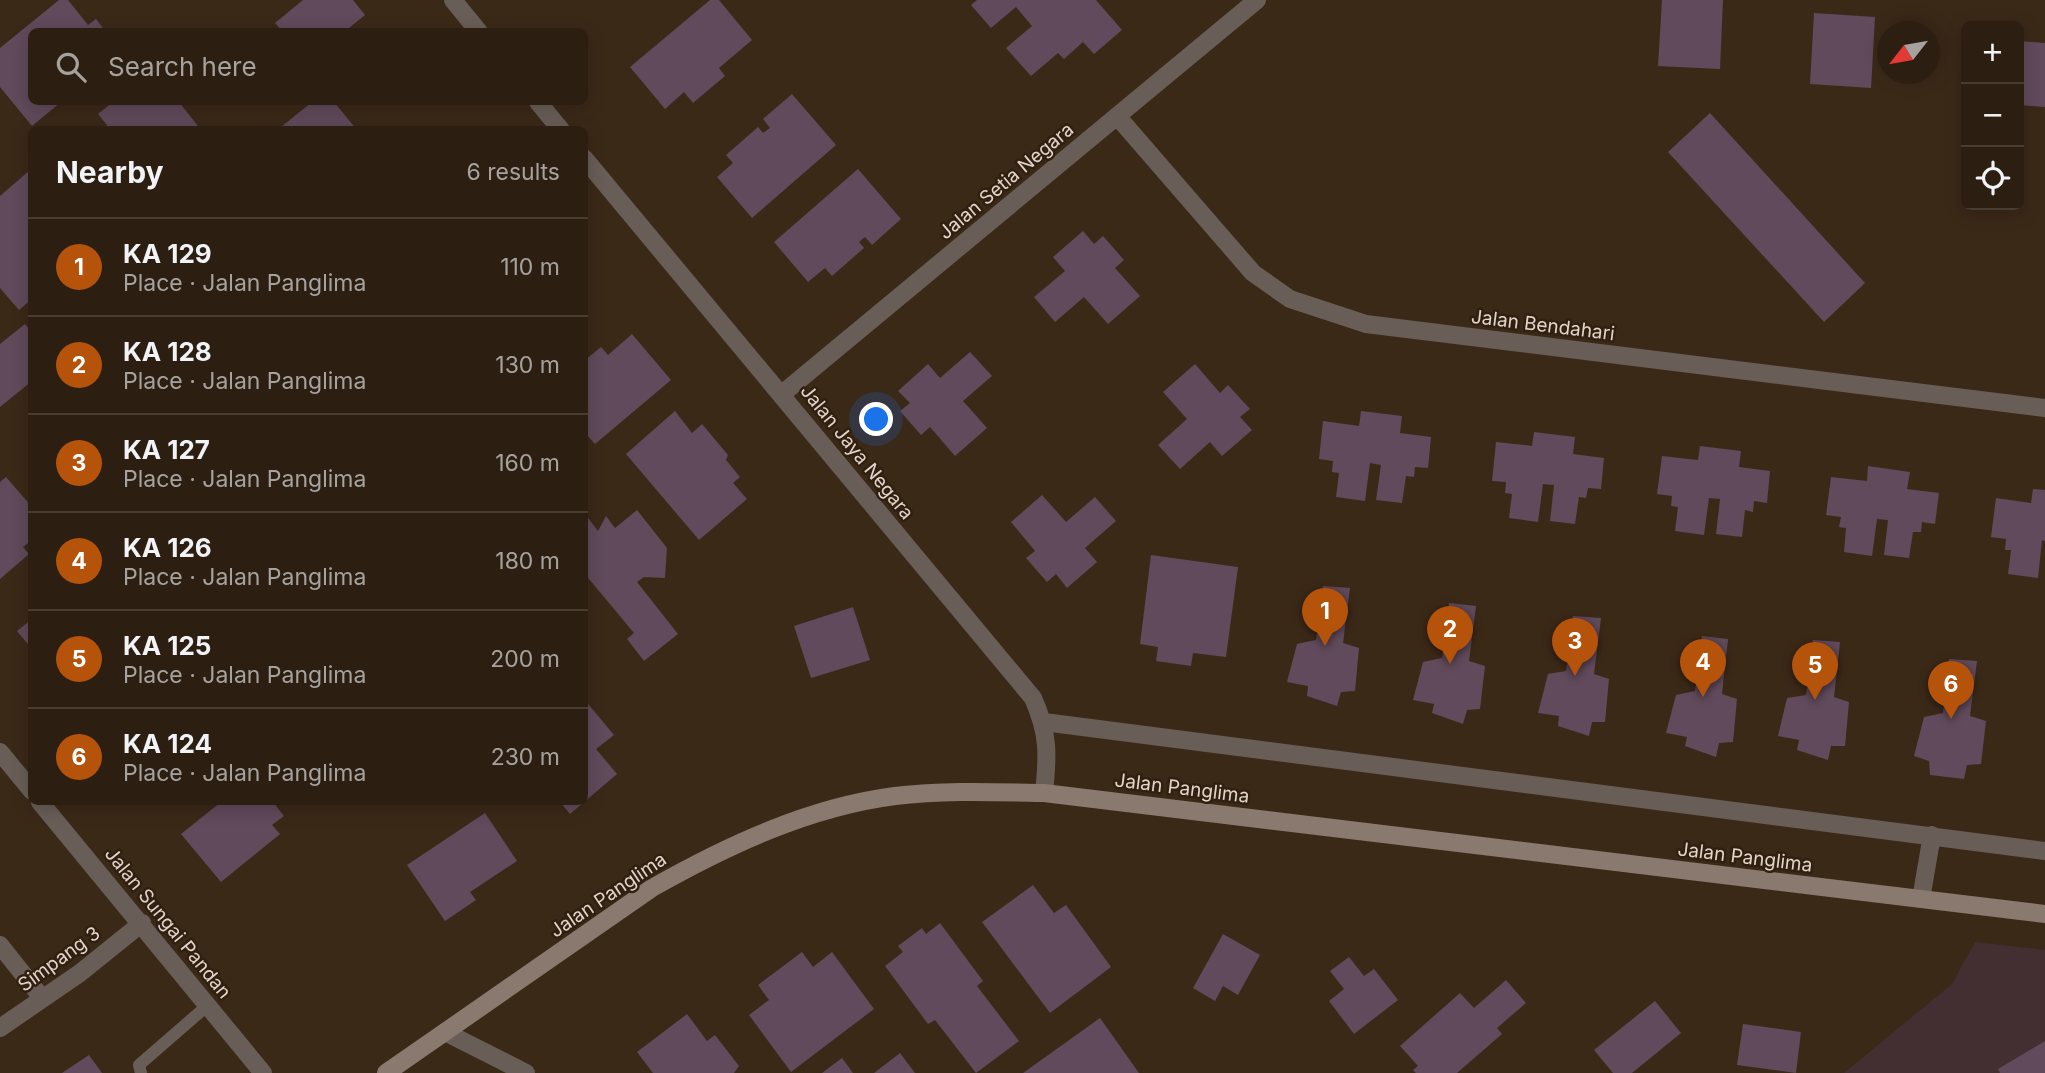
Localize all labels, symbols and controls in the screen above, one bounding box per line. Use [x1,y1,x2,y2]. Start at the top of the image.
north arrow [1877,21,1940,84]
map controls [1961,21,2024,210]
button: + [1961,21,2024,84]
search box [28,28,588,105]
icon: search [52,48,90,86]
text: Search here [108,51,257,82]
button: − [1961,84,2024,147]
street label: Jalan Setia Negara [934,118,1078,244]
button: locate [1961,147,2024,210]
text: Nearby [56,154,164,190]
text: 6 results [466,158,560,186]
text: KA 129 [123,238,212,269]
text: 1 [74,253,84,281]
text: 110 m [500,253,560,281]
text: Place · Jalan Panglima [123,269,366,297]
street label: Jalan Bendahari [1470,305,1616,345]
text: KA 128 [123,336,212,367]
text: 2 [72,351,86,379]
text: 130 m [495,351,560,379]
text: Place · Jalan Panglima [123,367,366,395]
street label: Jalan Jaya Negara [796,380,918,524]
your location [859,402,893,436]
text: KA 127 [123,434,210,465]
text: 3 [72,449,86,477]
text: 160 m [495,449,560,477]
text: Place · Jalan Panglima [123,465,366,493]
text: KA 126 [123,532,212,563]
text: 4 [71,547,87,575]
text: 180 m [495,547,560,575]
text: Place · Jalan Panglima [123,563,366,591]
pin: 1 [1302,588,1348,646]
pin: 2 [1427,606,1473,664]
pin: 3 [1552,618,1598,676]
text: KA 125 [123,630,211,661]
pin: 4 [1680,639,1726,697]
pin: 5 [1792,642,1838,700]
text: 5 [72,645,86,673]
text: 200 m [490,645,560,673]
text: Place · Jalan Panglima [123,661,366,689]
pin: 6 [1928,661,1974,719]
text: KA 124 [123,728,212,759]
text: 6 [72,743,86,771]
text: 230 m [491,743,560,771]
text: Place · Jalan Panglima [123,759,366,787]
street label: Jalan Panglima [1113,768,1251,808]
street label: Jalan Panglima [1676,837,1814,877]
street label: Jalan Sungai Pandan [100,843,236,1003]
street label: Jalan Panglima [545,848,671,942]
street label: Simpang 3 [13,922,105,996]

